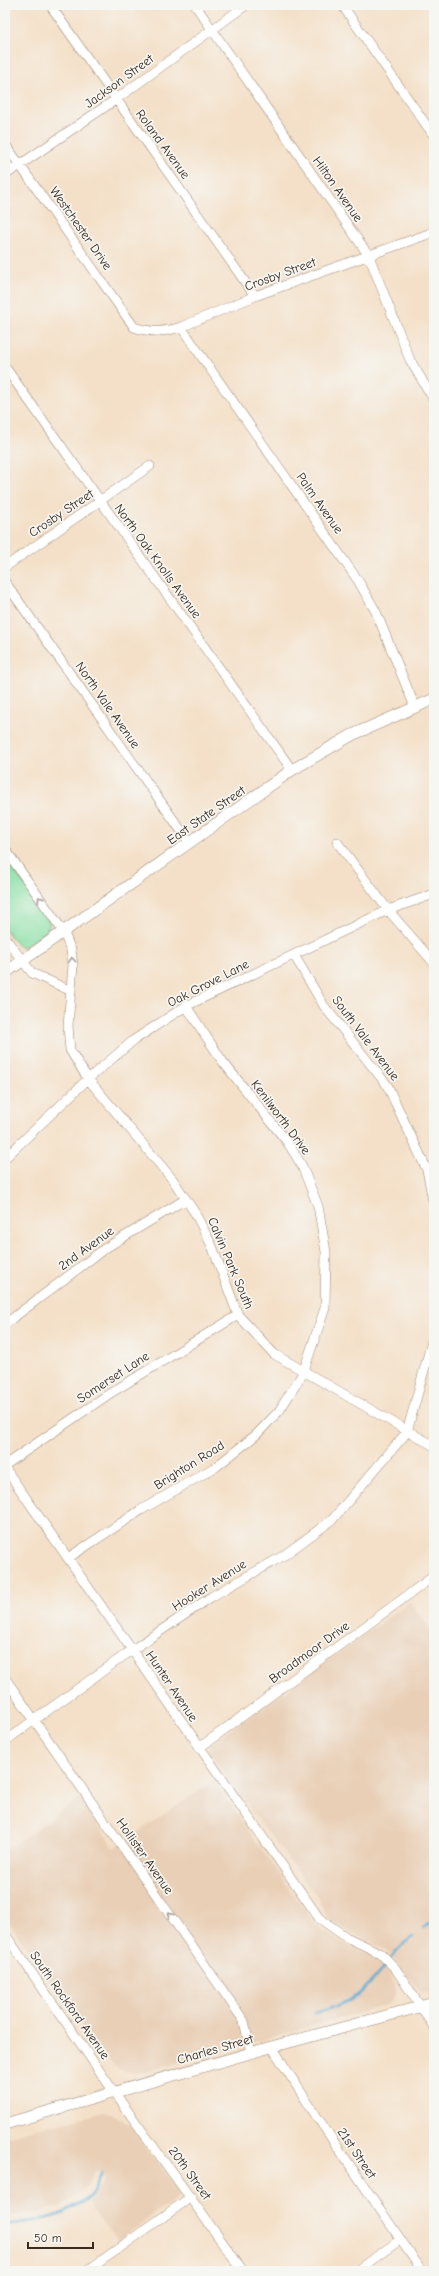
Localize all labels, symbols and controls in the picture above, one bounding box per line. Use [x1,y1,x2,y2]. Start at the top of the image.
street label: Jackson Street [82,50,157,111]
street label: Roland Avenue [133,106,193,182]
street label: Hilton Avenue [310,153,366,225]
street label: Westchester Drive [47,184,116,273]
street label: Crosby Street [242,254,319,294]
street label: Palm Avenue [294,470,347,537]
street label: Crosby Street [26,485,97,540]
street label: North Oak Knolls Avenue [111,501,205,621]
street label: North Vale Avenue [73,659,144,751]
street label: East State Street [164,782,249,848]
one-way arrow [37,896,45,903]
street label: Oak Grove Lane [165,956,252,1010]
one-way arrow [68,957,77,963]
street label: South Vale Avenue [329,993,403,1084]
street label: Kenilworth Drive [248,1077,314,1158]
street label: Calvin Park South [205,1215,257,1311]
street label: 2nd Avenue [55,1223,117,1273]
street label: Somerset Lane [74,1348,152,1406]
street label: Brighton Road [151,1437,227,1493]
street label: Hooker Avenue [169,1556,249,1614]
street label: Broadmoor Drive [266,1618,352,1686]
street label: Hunter Avenue [143,1648,201,1725]
street label: Hollister Avenue [113,1815,177,1897]
one-way arrow [167,1912,175,1919]
street label: South Rockford Avenue [27,1948,113,2062]
street label: Charles Street [175,2031,256,2067]
street label: 21st Street [335,2125,380,2182]
street label: 20th Street [166,2143,215,2204]
scale bar [28,2224,93,2250]
text: 50 m [34,2231,62,2245]

